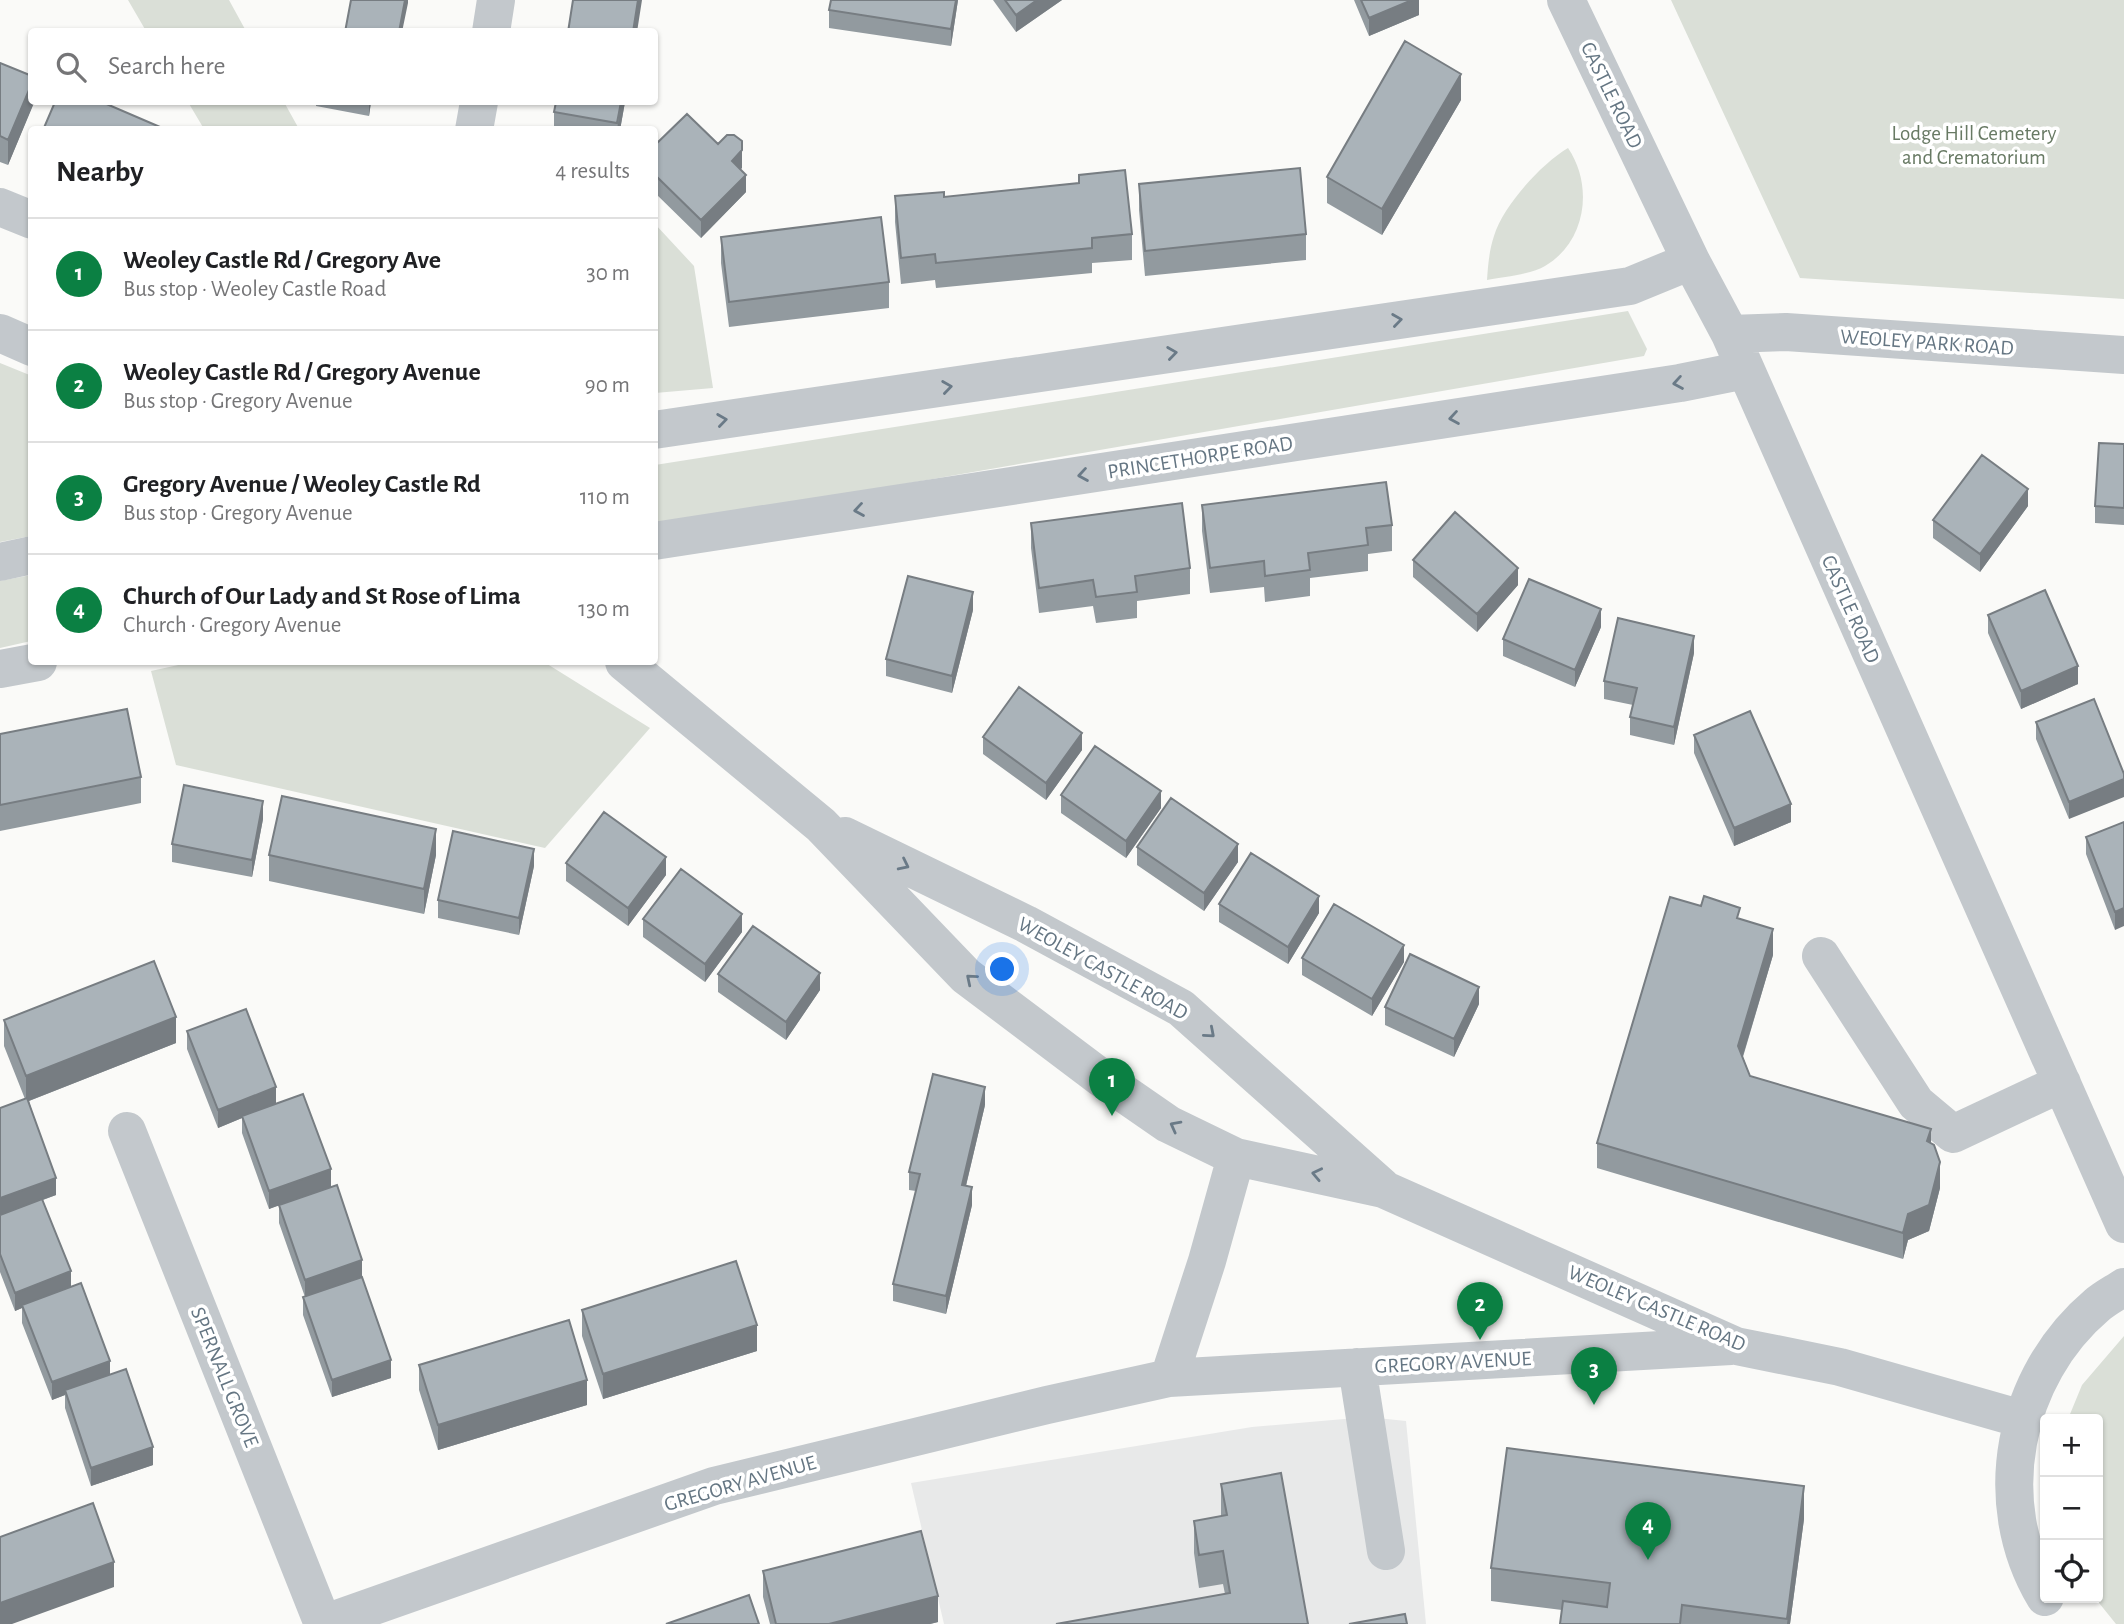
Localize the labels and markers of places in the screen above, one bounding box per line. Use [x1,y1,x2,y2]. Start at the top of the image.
pin: 1 [1089,1058,1135,1116]
pin: 2 [1457,1282,1503,1340]
pin: 3 [1571,1347,1617,1405]
pin: 4 [1625,1502,1671,1560]

